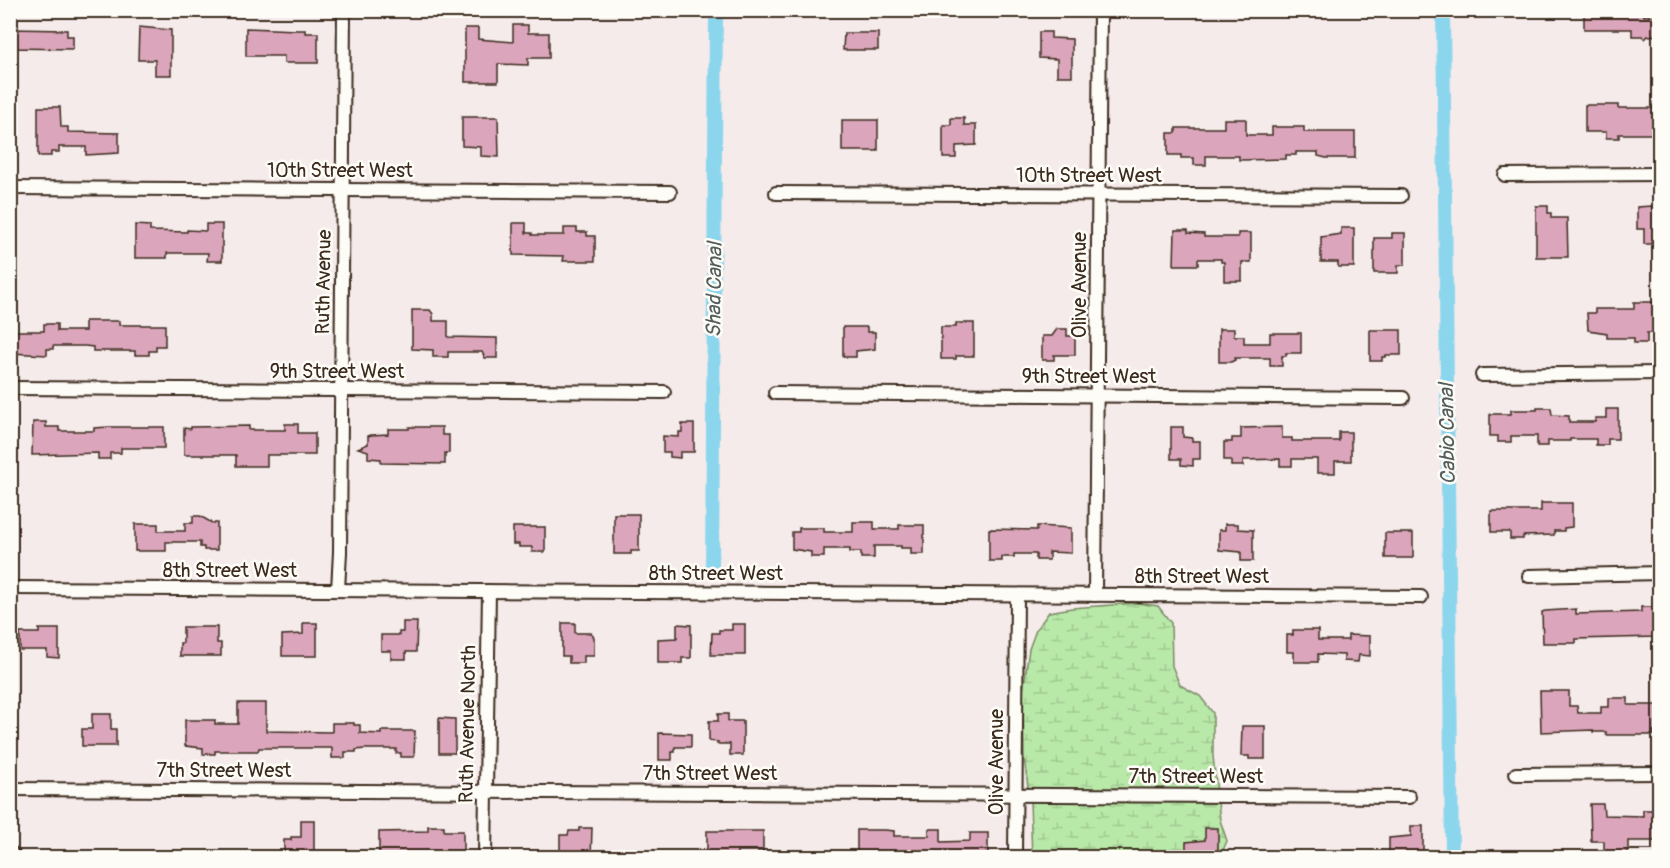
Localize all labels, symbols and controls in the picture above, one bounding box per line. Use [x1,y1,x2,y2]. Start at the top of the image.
street label: 10th Street West [267,158,414,183]
street label: 10th Street West [1016,163,1163,188]
street label: Ruth Avenue [310,229,337,335]
street label: Olive Avenue [1067,232,1092,338]
water label: Shad Canal [700,240,729,338]
street label: 9th Street West [270,359,405,384]
street label: 9th Street West [1022,364,1157,389]
water label: Cabio Canal [1433,381,1462,485]
street label: 8th Street West [163,558,298,583]
street label: 8th Street West [649,561,784,586]
street label: 8th Street West [1135,564,1270,589]
street label: Ruth Avenue North [454,645,481,803]
street label: Olive Avenue [984,709,1009,815]
street label: 7th Street West [157,758,292,783]
street label: 7th Street West [643,761,778,786]
street label: 7th Street West [1129,764,1264,789]

